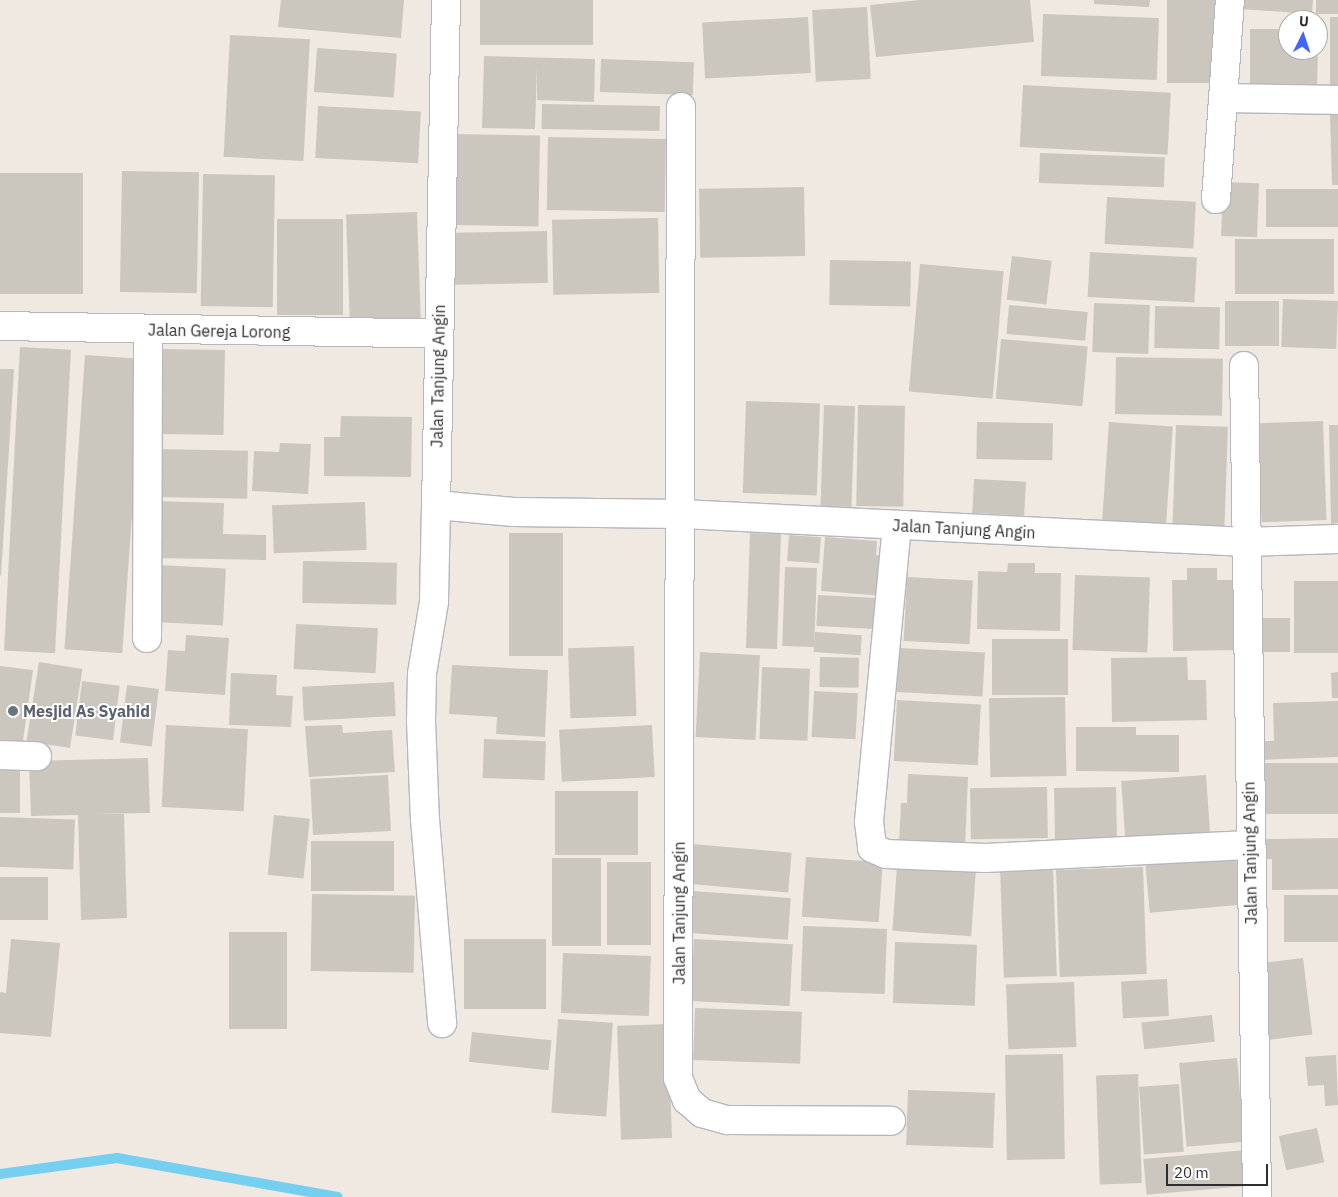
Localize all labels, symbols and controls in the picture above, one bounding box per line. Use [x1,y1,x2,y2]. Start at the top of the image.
north arrow [1278,10,1328,60]
text: U [1299,12,1309,30]
street label: Jalan Tanjung Angin [427,304,449,448]
street label: Jalan Gereja Lorong [148,320,290,342]
street label: Jalan Tanjung Angin [892,516,1036,542]
place label: Mesjid As Syahid [23,701,150,721]
marker: Mesjid As Syahid [7,705,19,717]
street label: Jalan Tanjung Angin [1239,781,1261,925]
street label: Jalan Tanjung Angin [669,841,689,985]
scale bar [1168,1154,1270,1186]
text: 20 m [1174,1163,1209,1182]

